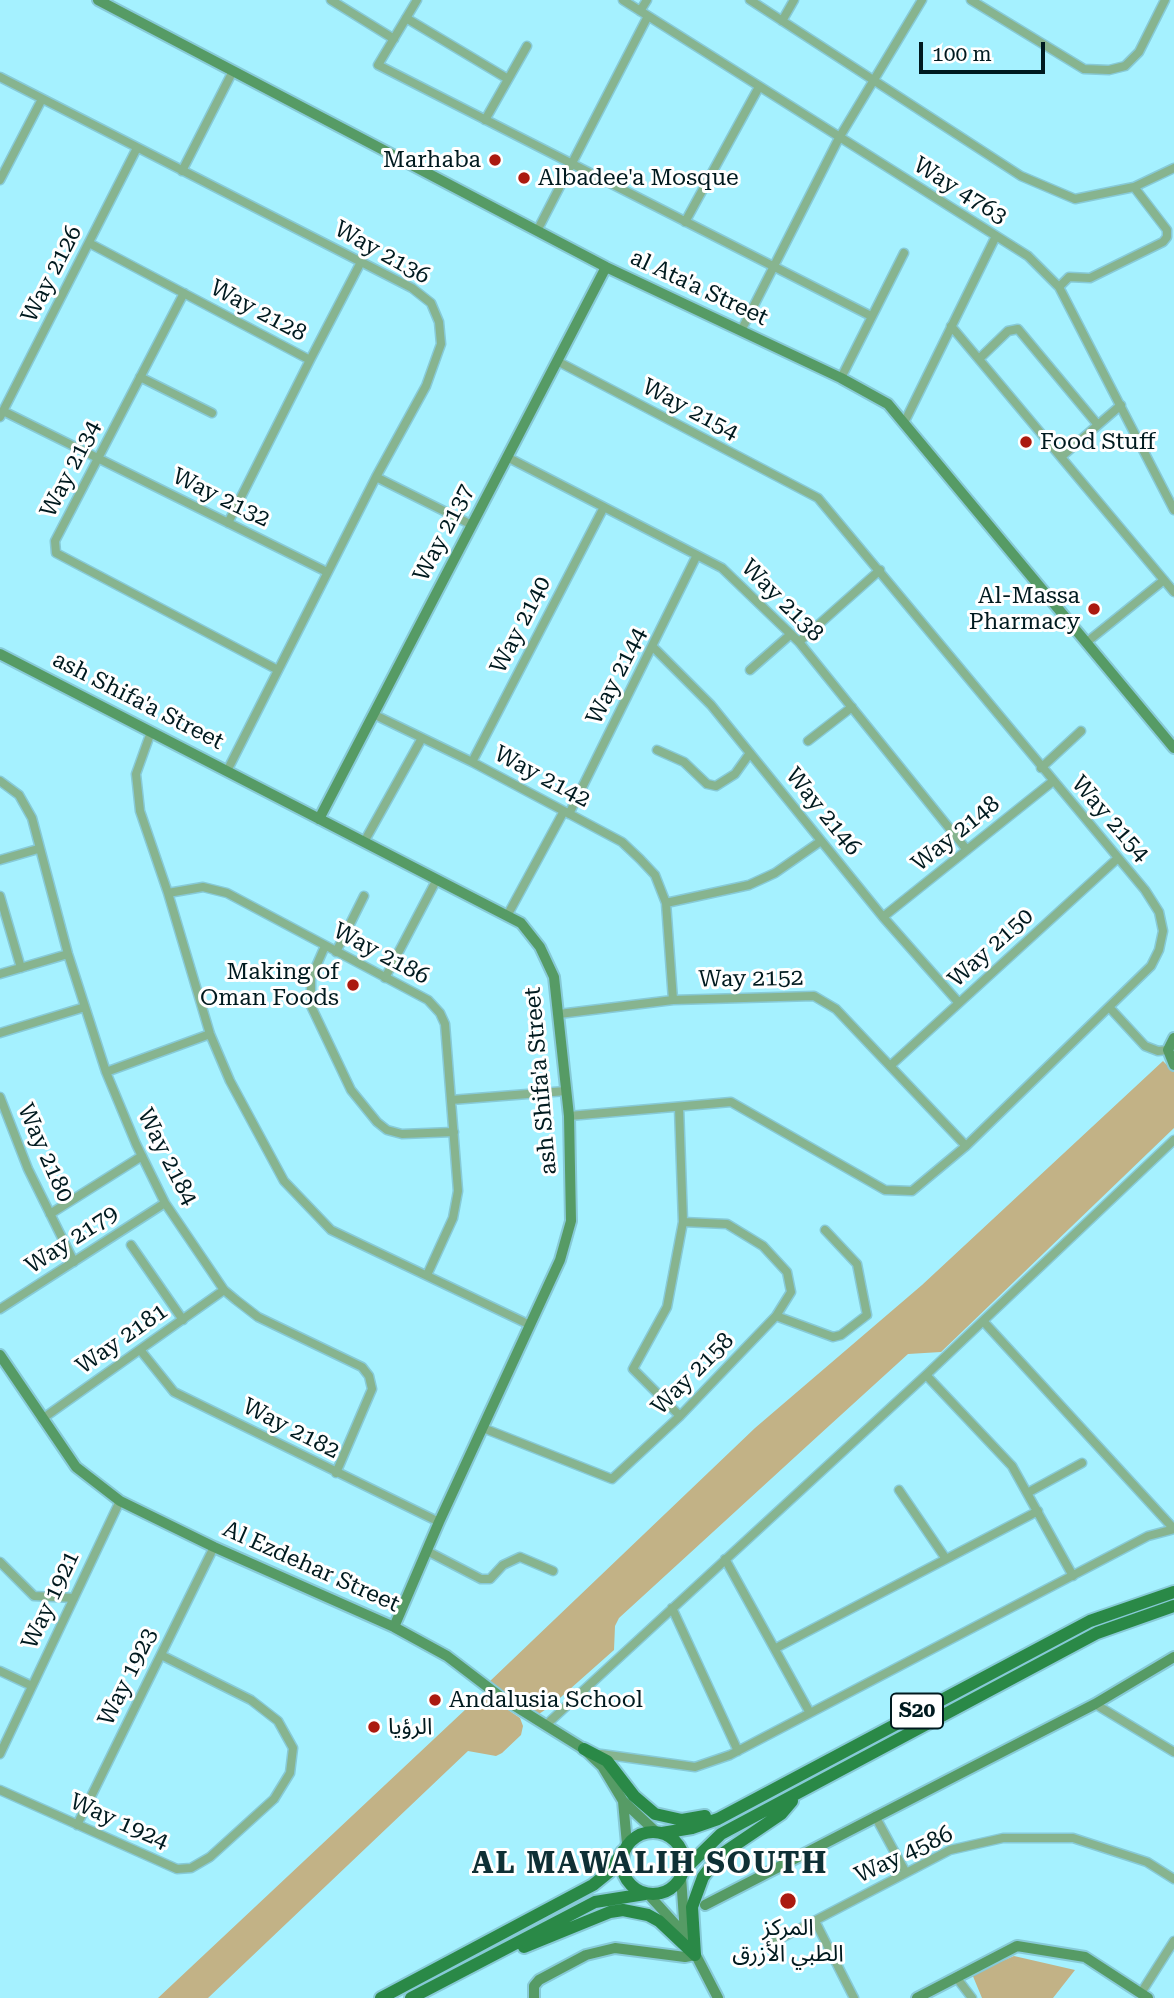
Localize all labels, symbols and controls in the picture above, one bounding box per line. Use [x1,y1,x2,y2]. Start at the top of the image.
scale bar [922,28,1048,72]
text: 100 m [932,42,992,66]
place label: Marhaba [383,146,481,174]
street label: Way 4763 [908,151,1012,231]
marker: Marhaba [487,152,503,168]
place label: Albadee'a Mosque [538,164,739,192]
marker: Albadee'a Mosque [516,170,532,186]
street label: Way 2136 [329,215,435,291]
street label: Way 2126 [16,221,88,327]
street label: al Ata'a Street [626,244,772,332]
street label: Way 2128 [205,274,311,348]
street label: Way 2154 [637,373,743,447]
street label: Way 2134 [35,416,107,522]
place label: Food Stuff [1040,428,1155,456]
marker: Food Stuff [1018,434,1034,450]
street label: Way 2132 [168,463,274,533]
street label: Way 2137 [408,480,480,586]
street label: Way 2138 [735,554,829,648]
street label: Way 2140 [485,572,557,678]
place label: Al-Massa Pharmacy [969,582,1080,636]
marker: Al-Massa Pharmacy [1086,601,1102,617]
street label: Way 2144 [581,623,653,729]
street label: ash Shifa'a Street [48,646,228,756]
street label: Way 2142 [489,740,595,814]
street label: Way 2146 [779,762,867,862]
street label: Way 2154 [1065,770,1155,868]
street label: Way 2148 [906,790,1006,878]
street label: Way 2150 [943,903,1039,993]
street label: Way 2186 [328,917,434,991]
place label: Making of Oman Foods [200,958,339,1012]
street label: Way 2152 [698,964,804,994]
marker: Making of Oman Foods [345,977,361,993]
street label: ash Shifa'a Street [519,986,563,1176]
street label: Way 2180 [11,1099,79,1207]
street label: Way 2184 [131,1104,203,1210]
street label: Way 2179 [20,1200,124,1280]
street label: Way 2181 [71,1298,173,1380]
street label: Way 2158 [646,1327,740,1421]
street label: Way 2182 [238,1393,344,1465]
street label: Al Ezdehar Street [218,1516,404,1618]
street label: Way 1921 [16,1546,86,1654]
street label: Way 1923 [93,1624,163,1730]
place label: Andalusia School [449,1686,643,1714]
marker: Andalusia School [427,1692,443,1708]
road number: S20 [891,1694,943,1728]
place label: الرؤيا [388,1713,432,1741]
marker: الرؤيا [366,1719,382,1735]
street label: Way 1924 [65,1788,173,1856]
street label: Way 4586 [850,1820,958,1890]
district label: AL MAWALIH SOUTH [474,1846,826,1882]
marker: المركز الطبي الأزرق [778,1891,798,1911]
place label: المركز الطبي الأزرق [732,1914,844,1968]

